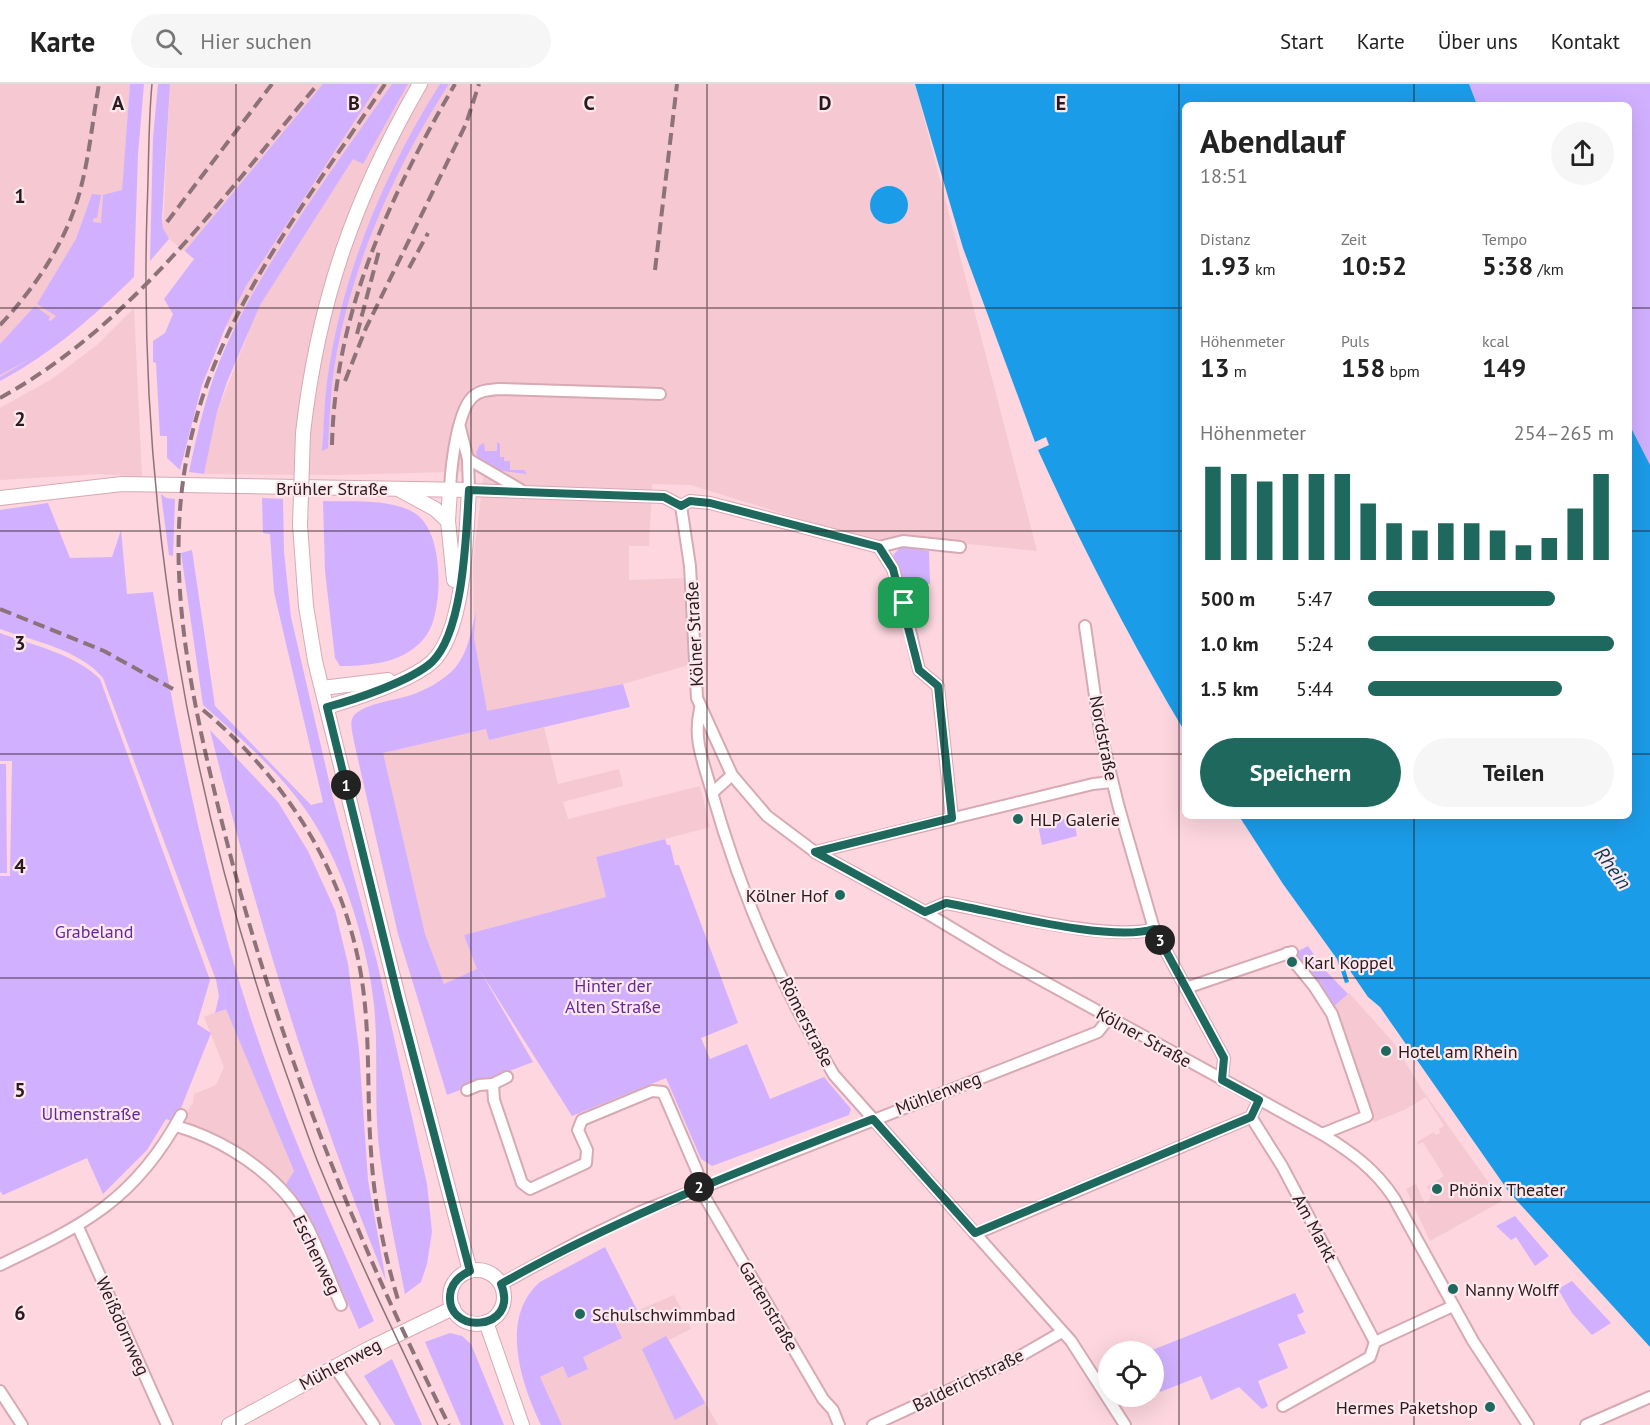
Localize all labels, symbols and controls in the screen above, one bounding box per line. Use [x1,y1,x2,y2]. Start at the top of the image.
search box [131,14,551,68]
text: Karte [30,23,95,60]
icon: search [152,25,185,58]
text: Hier suchen [200,27,312,55]
text: Start [1280,28,1324,55]
text: Karte [1357,28,1405,55]
text: Über uns [1438,28,1518,55]
text: Kontakt [1551,28,1620,55]
text: A [112,90,125,116]
text: B [348,90,360,116]
text: C [583,90,595,116]
text: D [819,90,832,116]
text: E [1056,90,1066,116]
text: Abendlauf [1200,119,1345,162]
button: share [1551,122,1614,185]
text: 18:51 [1200,163,1248,189]
text: 1 [14,183,26,209]
text: Distanz [1200,229,1251,249]
text: Zeit [1341,229,1367,249]
text: Tempo [1482,229,1527,249]
text: 1.93 [1200,249,1251,282]
text: 10:52 [1341,249,1407,282]
text: 5:38 [1482,249,1533,282]
text: km [1251,259,1276,279]
text: /km [1533,259,1564,279]
text: Höhenmeter [1200,331,1285,351]
text: Puls [1341,331,1369,351]
text: kcal [1482,331,1509,351]
text: 13 [1200,351,1229,384]
text: 158 [1341,351,1385,384]
text: 149 [1482,351,1526,384]
text: m [1229,361,1247,381]
text: bpm [1385,361,1420,381]
text: 2 [14,406,26,432]
text: Höhenmeter [1200,420,1306,446]
text: 254–265 m [1514,420,1614,446]
street label: Brühler Straße [276,477,388,500]
pin [878,577,929,628]
street label: Kölner Straße [680,581,708,687]
icon: arrive [887,586,920,619]
text: 500 m [1200,586,1255,612]
text: 5:47 [1296,586,1333,612]
text: 3 [14,630,26,656]
text: 1.0 km [1200,631,1259,657]
text: 5:24 [1296,631,1333,657]
text: 1.5 km [1200,676,1259,702]
text: 5:44 [1296,676,1333,702]
street label: Nordstraße [1084,694,1124,782]
button: Speichern [1200,738,1401,807]
button: Teilen [1413,738,1614,807]
pin: 1 [331,770,361,800]
text: 1 [341,775,351,795]
place label: HLP Galerie [1030,808,1120,831]
marker: HLP Galerie [1011,812,1025,826]
water label: Rhein [1589,841,1637,895]
text: 4 [14,853,26,879]
place label: Kölner Hof [746,884,829,907]
marker: Kölner Hof [833,888,847,902]
park label: Grabeland [55,920,133,943]
pin: 3 [1145,925,1175,955]
text: 3 [1155,930,1165,950]
place label: Karl Koppel [1304,951,1394,974]
marker: Karl Koppel [1285,955,1299,969]
street label: Römerstraße [775,973,839,1071]
park label: Hinter der Alten Straße [565,974,661,1018]
street label: Kölner Straße [1092,1001,1196,1073]
place label: Hotel am Rhein [1398,1040,1518,1063]
marker: Hotel am Rhein [1379,1044,1393,1058]
street label: Mühlenweg [892,1066,984,1120]
text: 5 [14,1077,26,1103]
park label: Ulmenstraße [41,1102,141,1125]
pin: 2 [684,1172,714,1202]
text: 2 [694,1177,704,1197]
place label: Phönix Theater [1449,1178,1565,1201]
marker: Phönix Theater [1430,1182,1444,1196]
street label: Am Markt [1287,1190,1343,1266]
street label: Eschenweg [288,1211,346,1299]
street label: Gartenstraße [734,1257,804,1355]
street label: Weißdornweg [91,1273,155,1379]
place label: Nanny Wolff [1465,1278,1560,1301]
marker: Nanny Wolff [1446,1282,1460,1296]
text: 6 [14,1300,26,1326]
place label: Schulschwimmbad [592,1303,736,1326]
marker: Schulschwimmbad [573,1307,587,1321]
street label: Mühlenweg [295,1333,385,1395]
map controls [1098,1341,1164,1407]
button: locate [1098,1341,1164,1407]
street label: Balderichstraße [909,1343,1027,1417]
place label: Hermes Paketshop [1336,1396,1478,1419]
marker: Hermes Paketshop [1483,1400,1497,1414]

